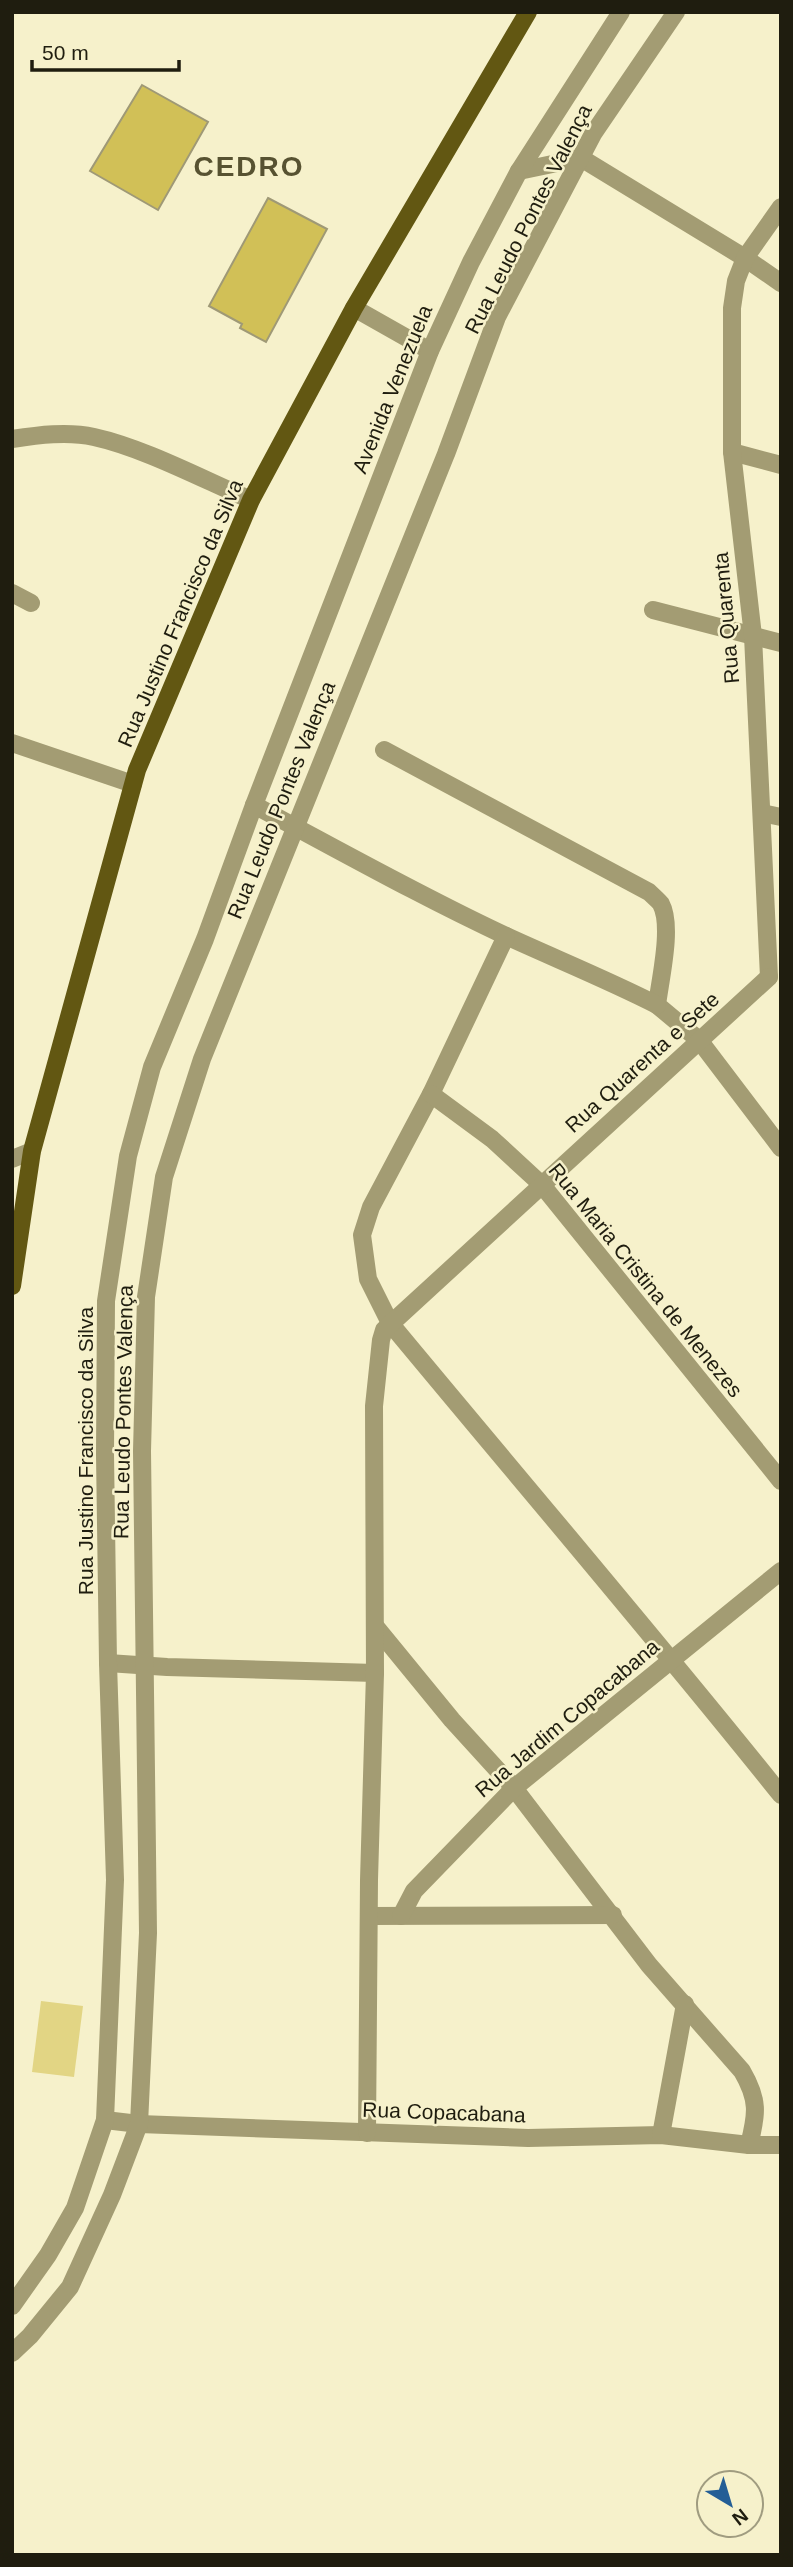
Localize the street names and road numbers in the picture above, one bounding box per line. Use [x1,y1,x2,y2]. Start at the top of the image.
street label: Rua Leudo Pontes Valença [460,100,596,337]
street label: Avenida Venezuela [348,301,436,476]
street label: Rua Justino Francisco da Silva [113,476,247,750]
street label: Rua Quarenta [709,551,743,685]
street label: Rua Leudo Pontes Valença [223,678,339,922]
street label: Rua Quarenta e Sete [561,987,723,1137]
street label: Rua Maria Cristina de Menezes [545,1158,747,1402]
street label: Rua Leudo Pontes Valença [109,1284,137,1539]
street label: Rua Justino Francisco da Silva [74,1307,97,1595]
street label: Rua Jardim Copacabana [471,1634,664,1801]
street label: Rua Copacabana [362,2098,526,2126]

